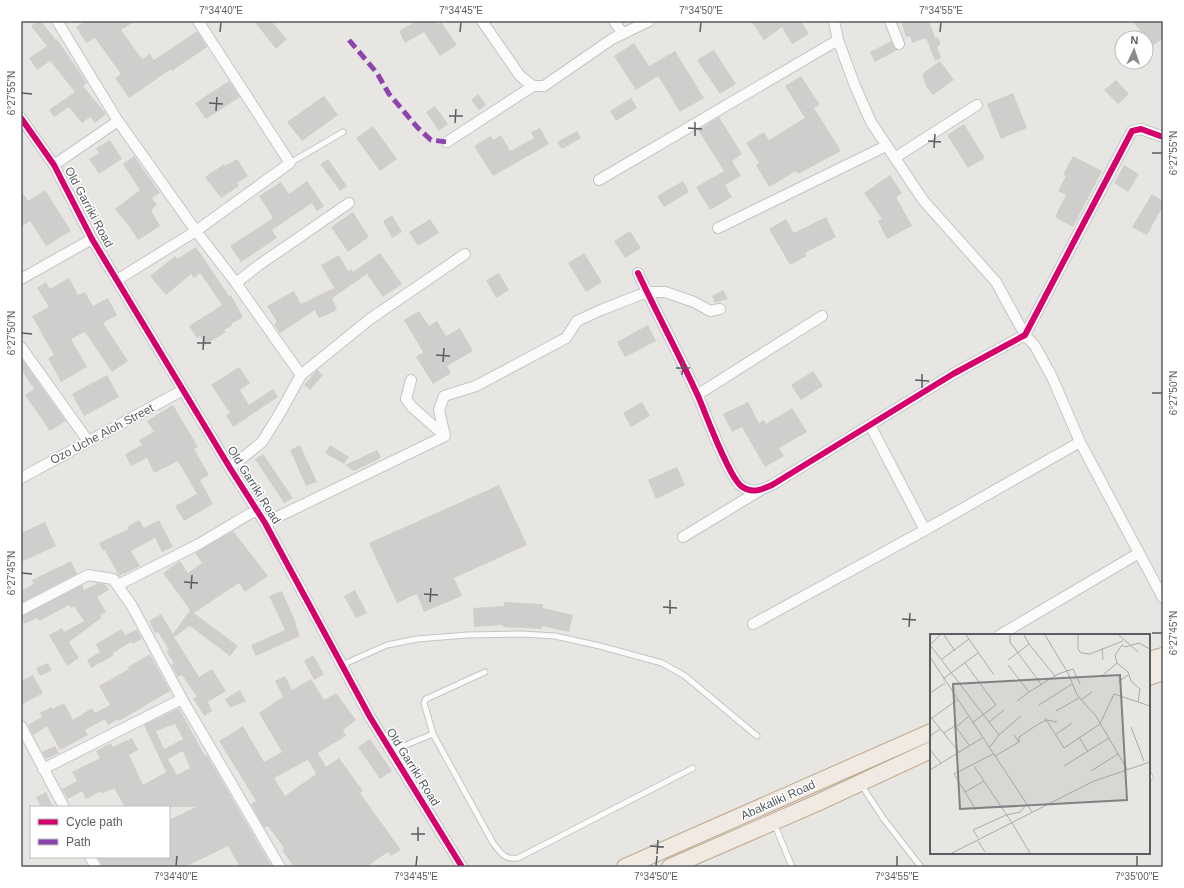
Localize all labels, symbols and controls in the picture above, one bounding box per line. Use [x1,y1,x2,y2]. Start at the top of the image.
text: 7°34'40"E [199,5,243,16]
text: 7°34'45"E [439,5,483,16]
text: 7°34'50"E [679,5,723,16]
text: 7°34'55"E [919,5,963,16]
north arrow [1114,30,1154,70]
text: N [1130,34,1139,46]
text: 6°27'55"N [6,71,17,115]
text: 6°27'55"N [1168,131,1179,175]
street label: Old Garriki Road [62,164,116,250]
text: 6°27'50"N [6,311,17,355]
text: 6°27'50"N [1168,371,1179,415]
street label: Ozo Uche Aloh Street [48,400,157,467]
street label: Old Garriki Road [224,443,284,527]
text: 6°27'45"N [6,551,17,595]
text: 6°27'45"N [1168,611,1179,655]
inset map [930,634,1150,854]
street label: Old Garriki Road [383,725,443,809]
street label: Abakaliki Road [739,777,817,823]
legend [30,806,170,858]
text: Cycle path [66,815,123,829]
text: Path [66,835,91,849]
text: 7°34'40"E [154,871,198,882]
text: 7°34'45"E [394,871,438,882]
text: 7°34'50"E [634,871,678,882]
text: 7°34'55"E [875,871,919,882]
text: 7°35'00"E [1115,871,1159,882]

